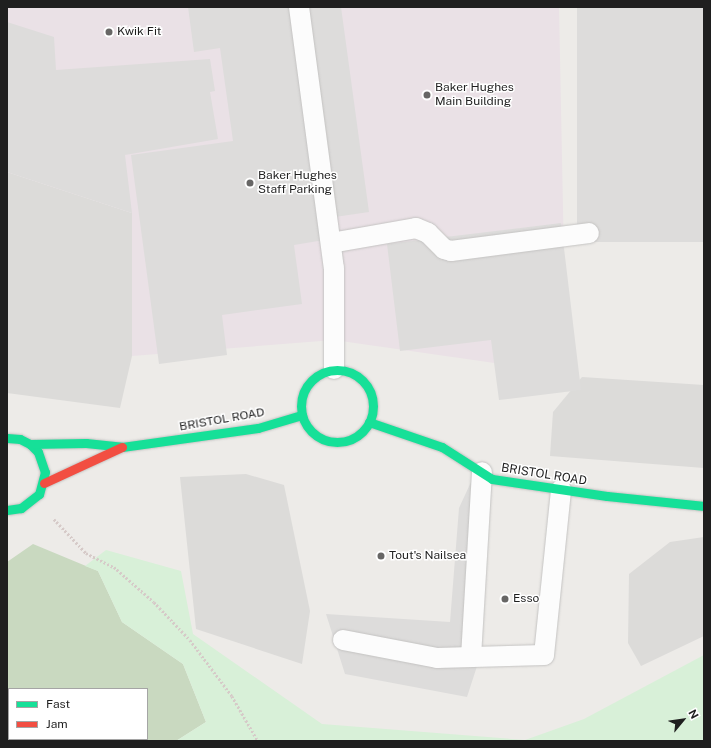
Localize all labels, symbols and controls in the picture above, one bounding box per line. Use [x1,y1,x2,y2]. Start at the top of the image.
place label: Kwik Fit [117,25,162,39]
marker: Kwik Fit [104,27,114,37]
place label: Baker Hughes Main Building [435,81,514,109]
marker: Baker Hughes Main Building [422,90,432,100]
place label: Baker Hughes Staff Parking [258,169,337,197]
marker: Baker Hughes Staff Parking [245,178,255,188]
street label: BRISTOL ROAD [178,405,266,435]
street label: BRISTOL ROAD [500,461,588,489]
place label: Tout's Nailsea [389,549,466,563]
marker: Tout's Nailsea [376,551,386,561]
place label: Esso [513,592,539,606]
marker: Esso [500,594,510,604]
legend [8,688,148,740]
text: Fast [46,697,70,711]
north arrow [663,700,703,740]
text: N [686,708,701,721]
text: Jam [46,717,68,731]

